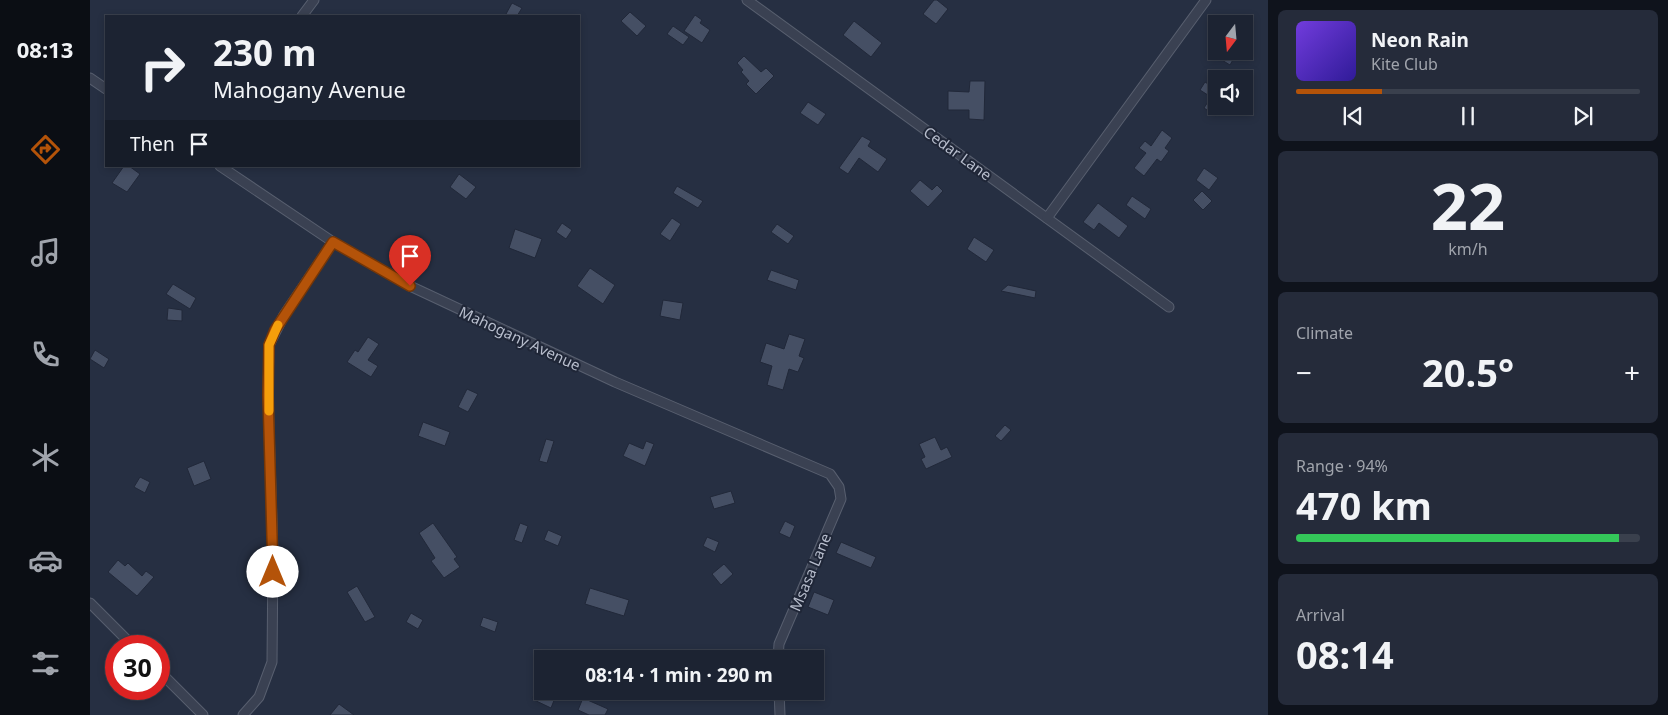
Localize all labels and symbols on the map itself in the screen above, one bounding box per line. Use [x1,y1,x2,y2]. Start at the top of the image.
north arrow [1208,15,1252,60]
street label: Cedar Lane [920,121,996,185]
pin [389,235,431,286]
street label: Mahogany Avenue [456,301,584,375]
street label: Msasa Lane [785,530,835,614]
position arrow [246,545,298,597]
speed limit sign: 30 [105,635,170,700]

